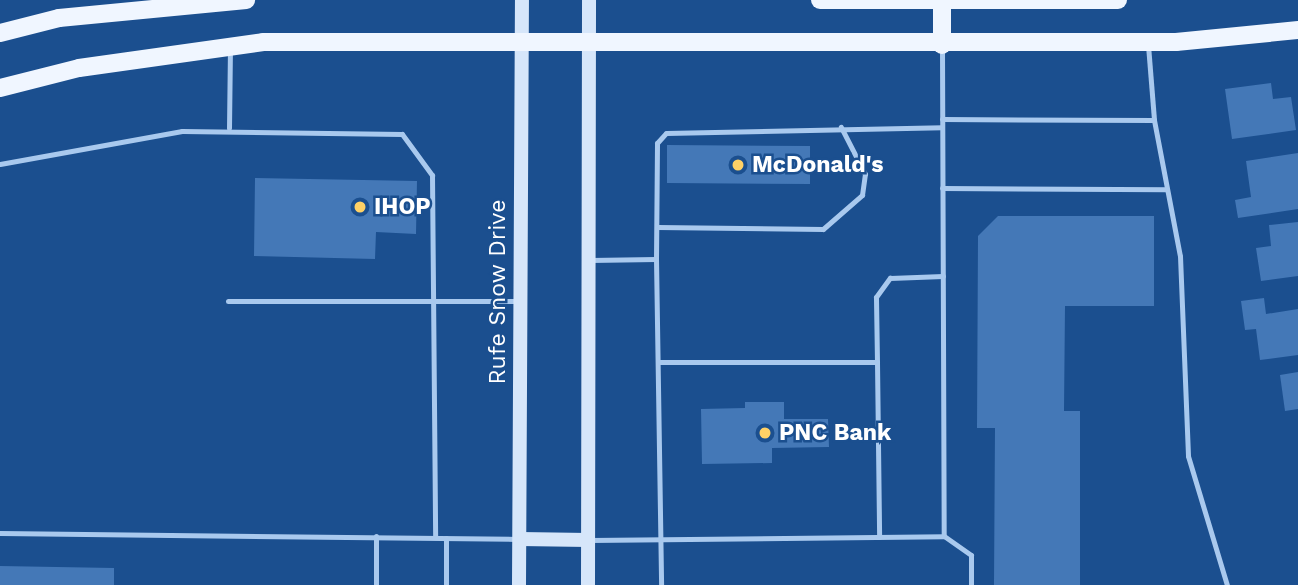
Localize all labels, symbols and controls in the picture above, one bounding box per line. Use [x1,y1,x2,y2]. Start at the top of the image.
place label: McDonald's [752,151,884,179]
marker: McDonald's [730,157,746,173]
place label: IHOP [374,193,431,221]
marker: IHOP [352,199,368,215]
street label: Rufe Snow Drive [484,199,512,385]
place label: PNC Bank [779,419,891,447]
marker: PNC Bank [757,425,773,441]

